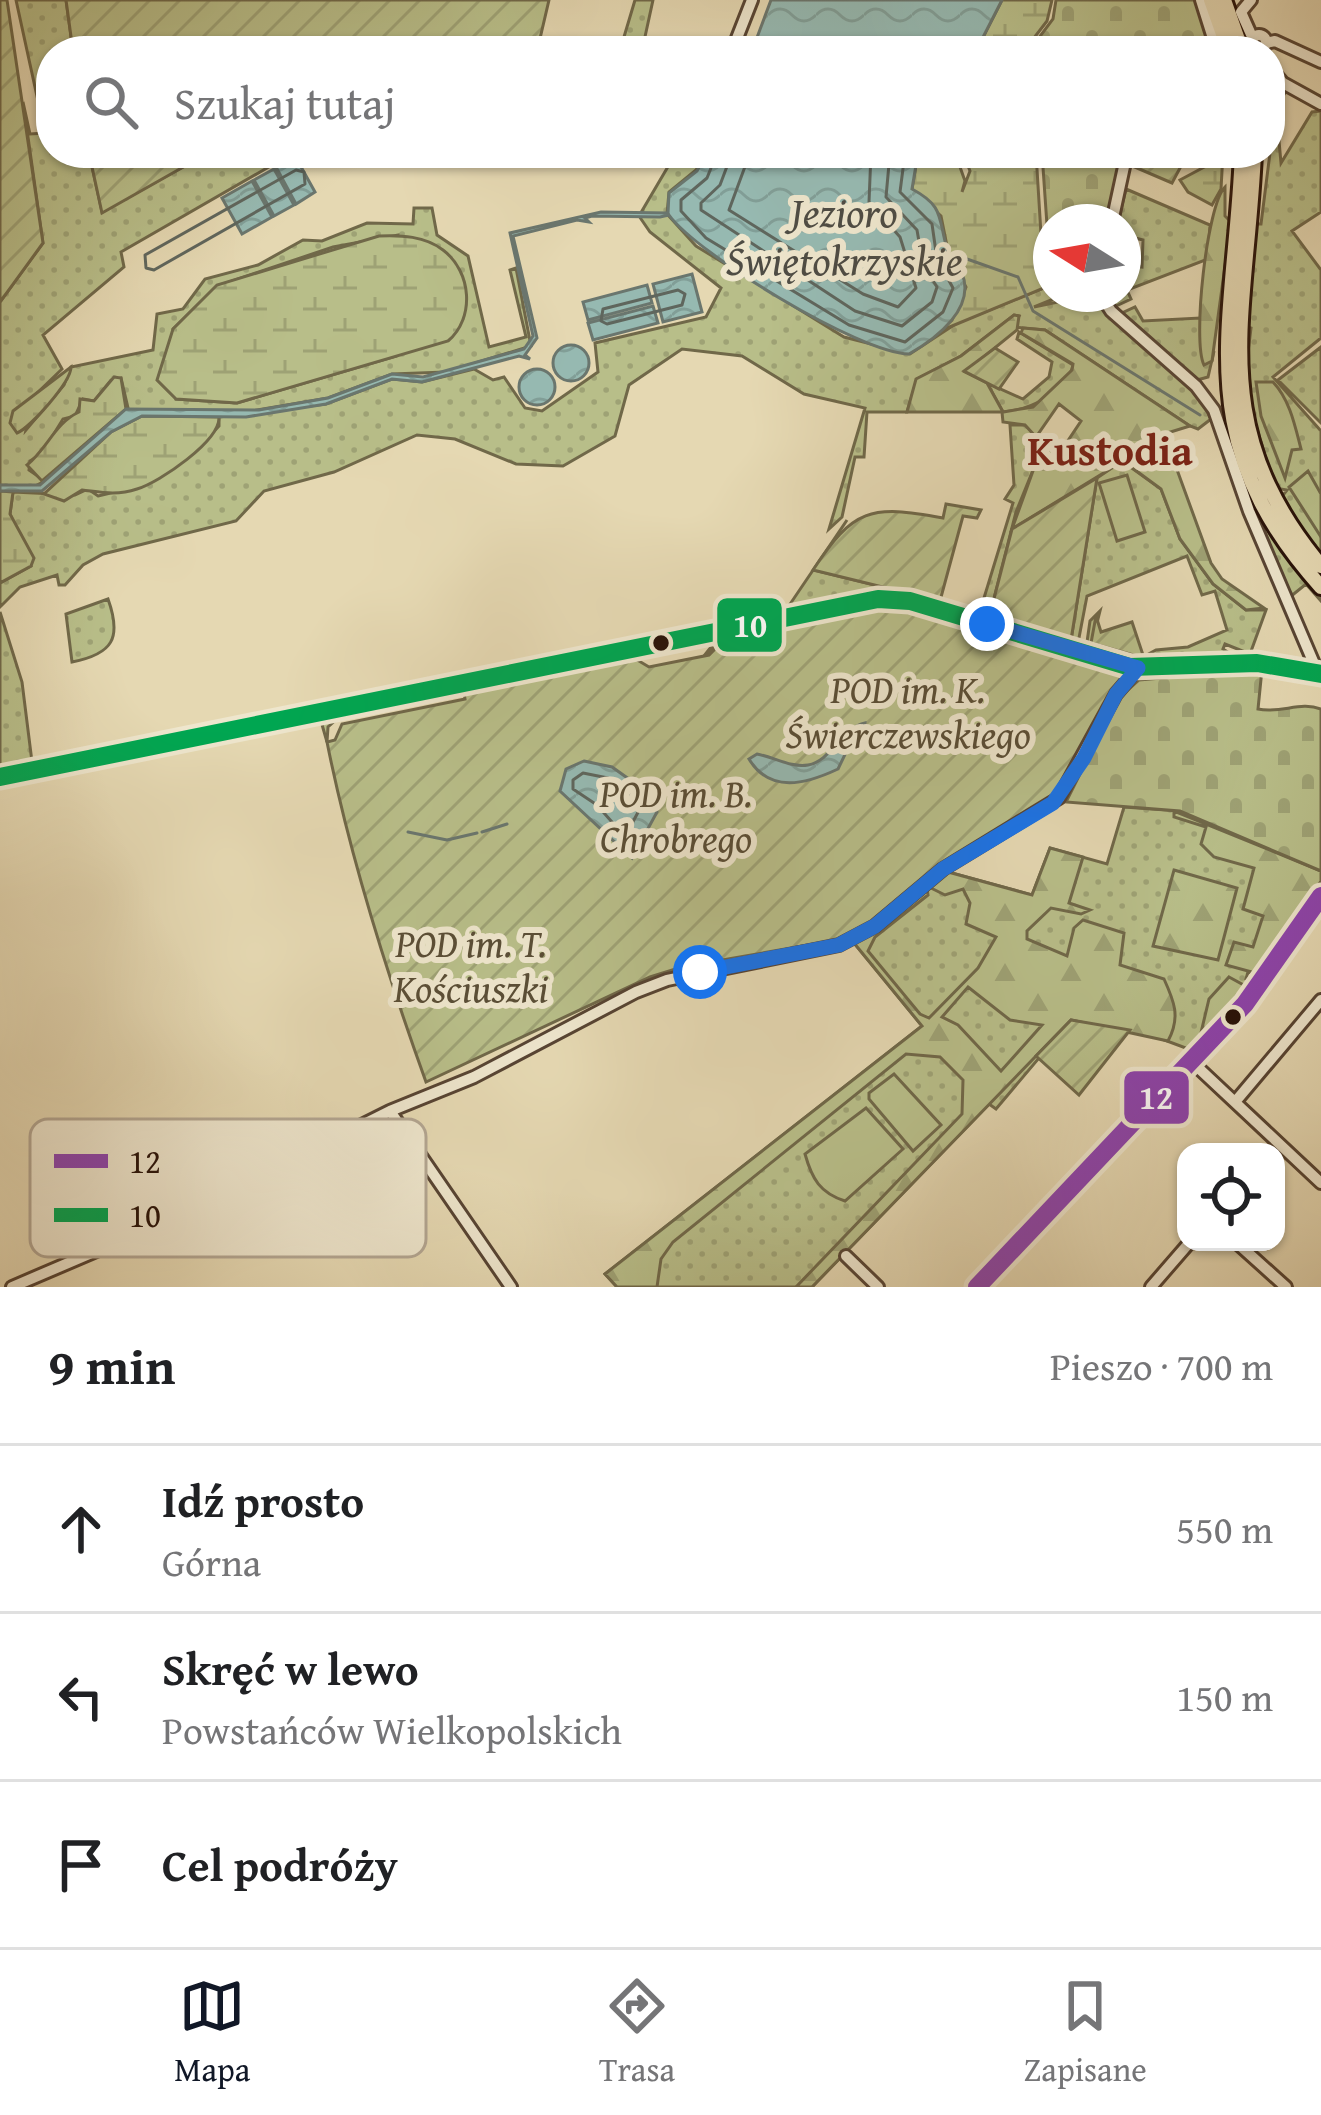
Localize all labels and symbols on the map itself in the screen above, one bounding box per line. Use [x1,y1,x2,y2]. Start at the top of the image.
water label: Jezioro Świętokrzyskie [725,181,963,290]
north arrow [1033,204,1141,312]
district label: Kustodia [1027,419,1193,480]
line badge: 10 [715,596,784,654]
route end [960,597,1014,651]
text: 10 [733,601,767,649]
unlabelled marker [650,632,672,654]
park label: POD im. K. Świerczewskiego [785,660,1031,762]
park label: POD im. B. Chrobrego [598,764,753,866]
park label: POD im. T. Kościuszki [393,914,548,1016]
route start [673,945,727,999]
unlabelled marker [1222,1006,1244,1028]
line badge: 12 [1122,1069,1191,1126]
text: 12 [1139,1073,1173,1121]
legend [30,1119,426,1257]
text: 12 [129,1137,161,1185]
text: 10 [129,1191,161,1239]

